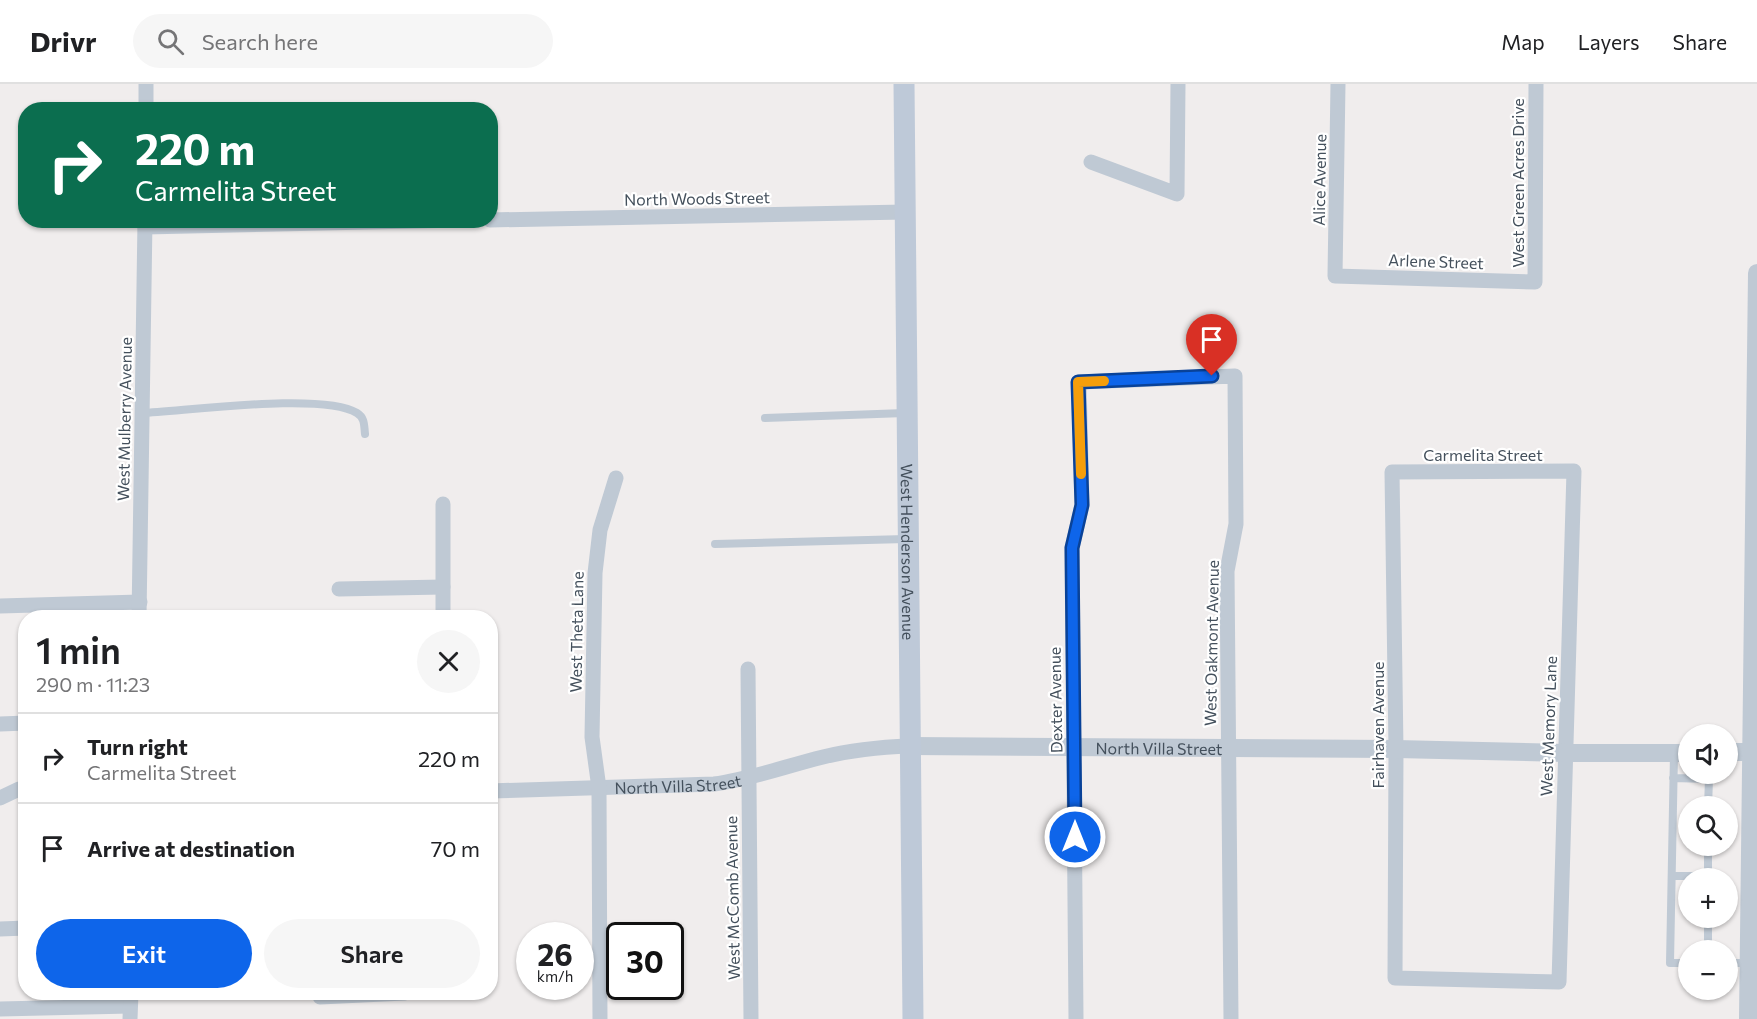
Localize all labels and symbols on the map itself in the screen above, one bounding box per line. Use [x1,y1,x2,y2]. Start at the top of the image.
street label: West Green Acres Drive [1508,98,1527,268]
street label: Alice Avenue [1309,134,1329,226]
street label: North Woods Street [624,187,771,209]
street label: Arlene Street [1388,250,1485,272]
pin [1186,314,1237,376]
street label: West Mulberry Avenue [113,337,135,501]
street label: Carmelita Street [1423,445,1543,464]
street label: West Henderson Avenue [898,464,919,640]
street label: West Oakmont Avenue [1200,560,1222,726]
street label: West Theta Lane [565,571,587,693]
street label: Dexter Avenue [1045,647,1065,753]
street label: West Memory Lane [1536,655,1560,797]
street label: Fairhaven Avenue [1368,661,1387,789]
street label: North Villa Street [1096,738,1223,757]
street label: North Villa Street [614,770,743,797]
position arrow [1043,805,1107,869]
street label: West McComb Avenue [721,816,743,980]
speed limit sign: 30 [606,922,684,1000]

